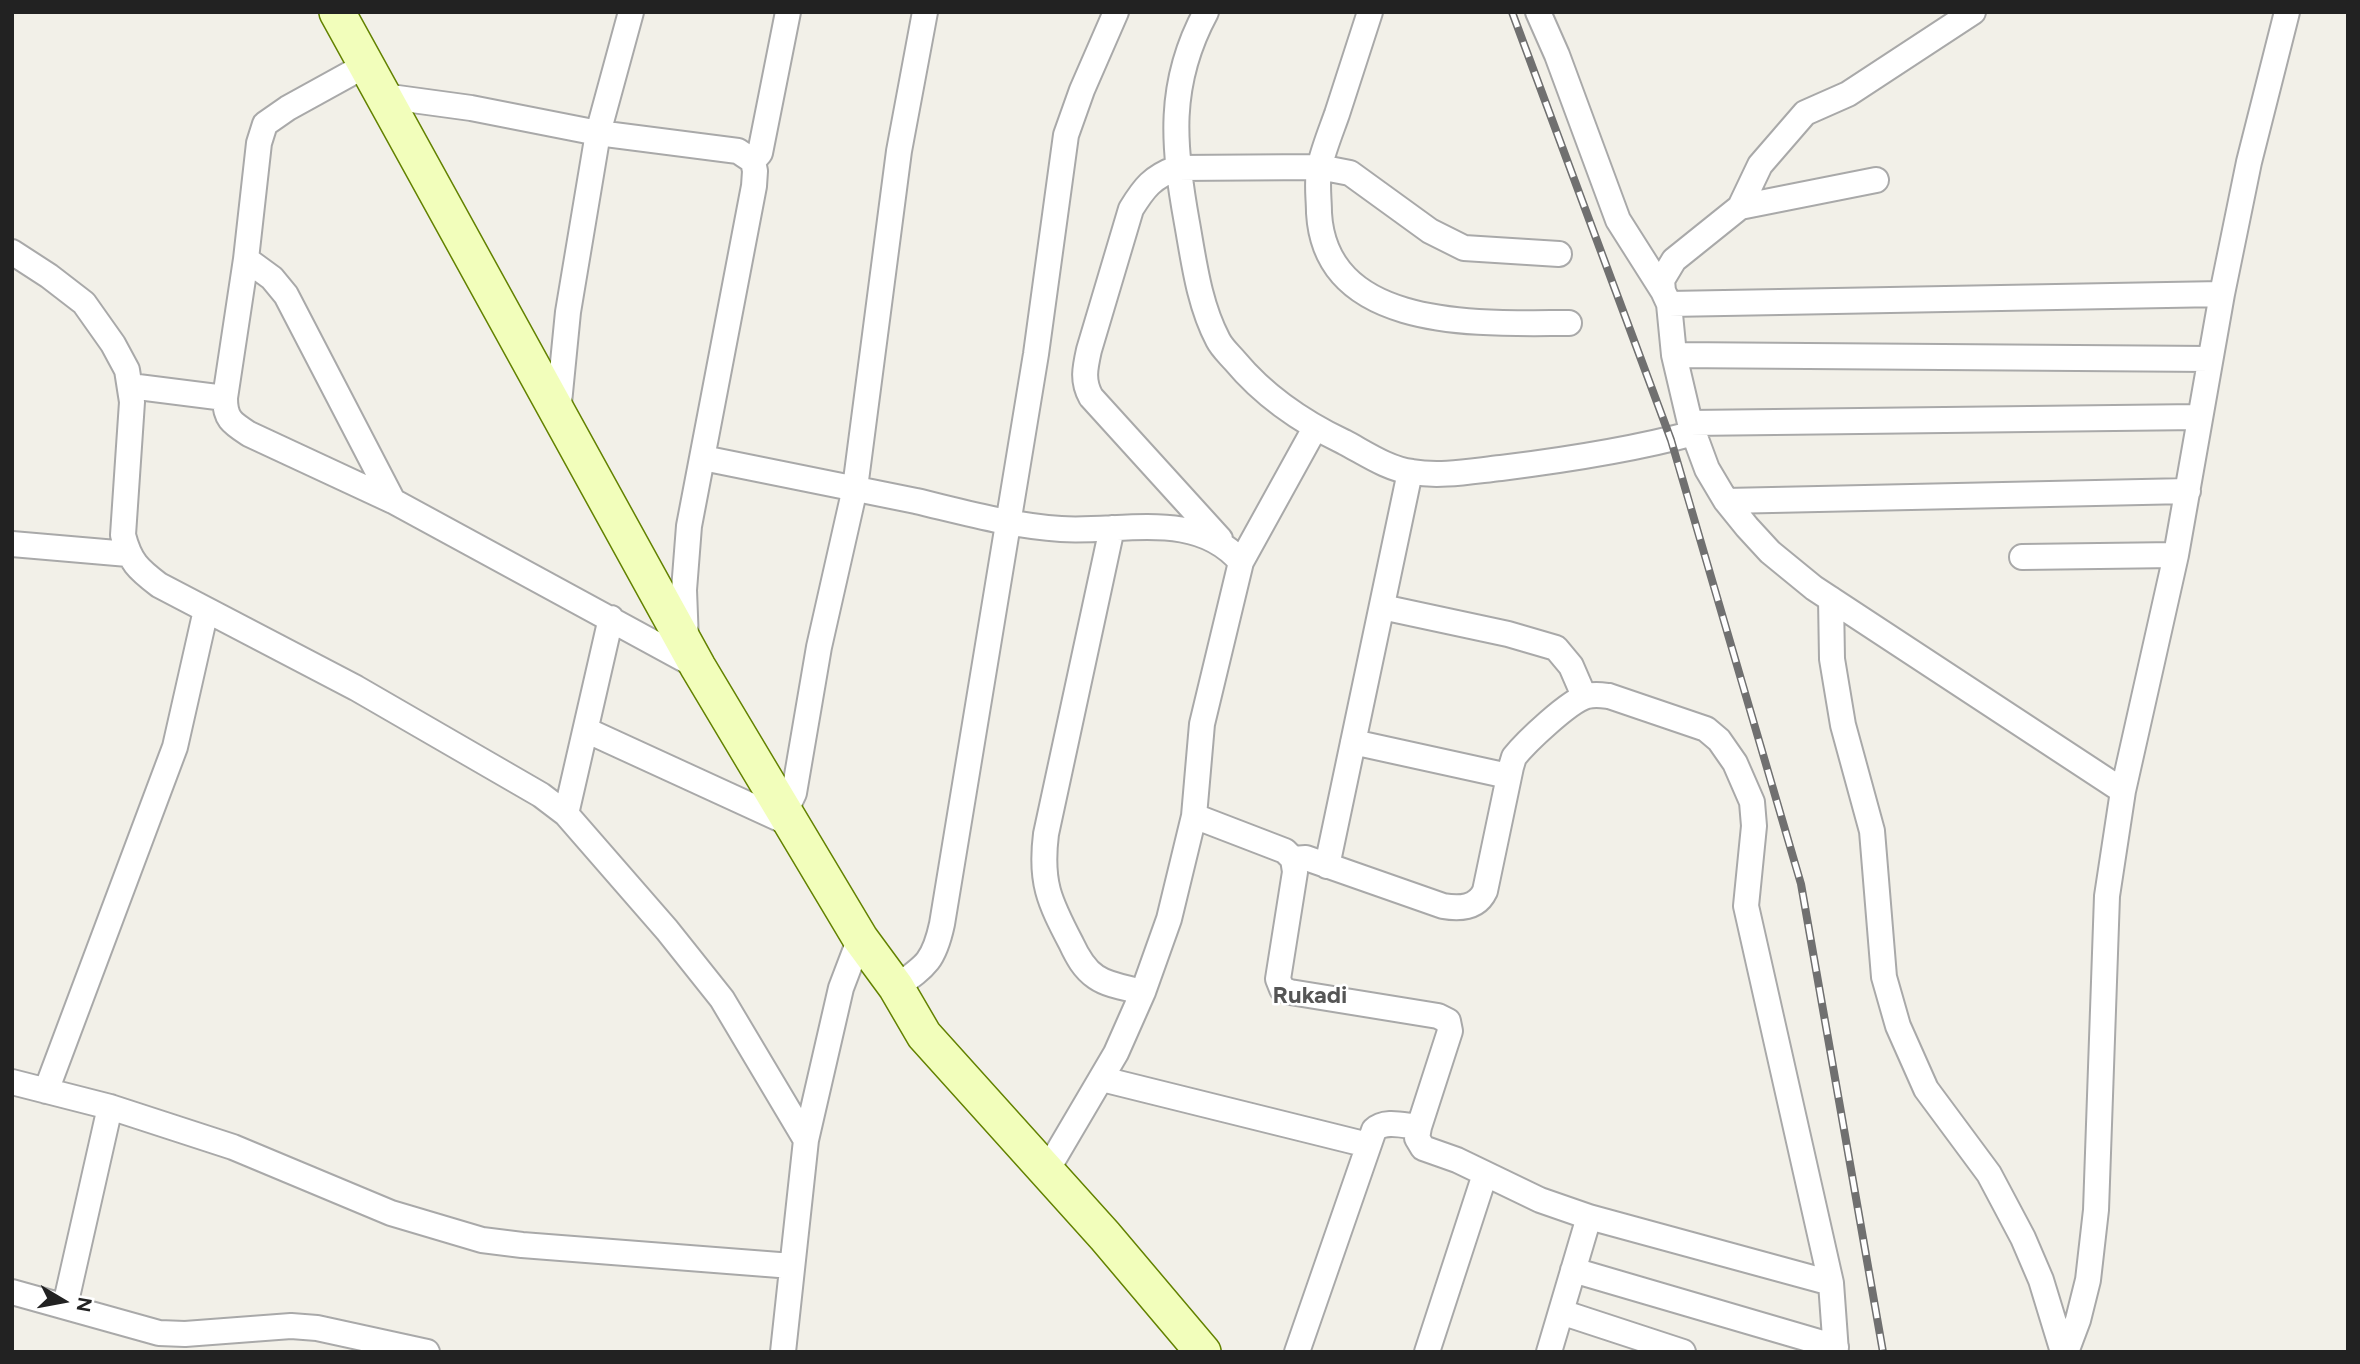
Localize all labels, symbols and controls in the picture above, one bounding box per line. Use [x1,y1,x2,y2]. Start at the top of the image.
district label: Rukadi [1273,982,1347,1010]
north arrow [28,1266,98,1336]
text: N [72,1296,97,1314]

